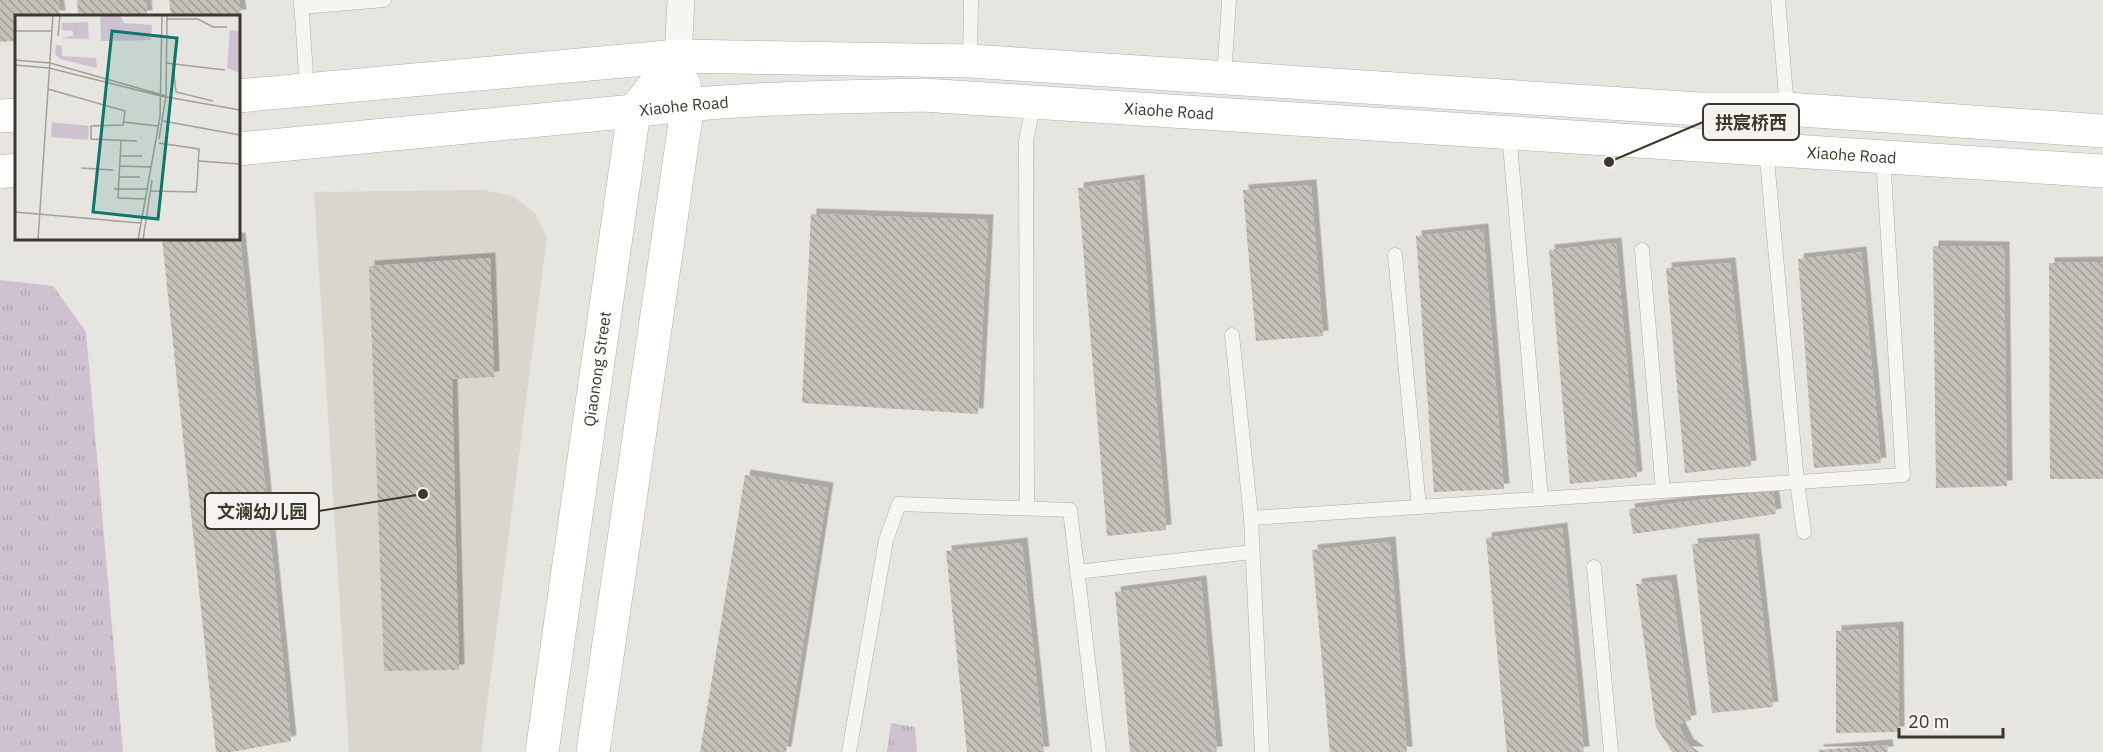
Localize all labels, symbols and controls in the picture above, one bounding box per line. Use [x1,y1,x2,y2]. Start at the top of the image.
inset map [15,15,240,240]
street label: Xiaohe Road [638,92,729,120]
street label: Xiaohe Road [1124,98,1215,124]
callout: 拱宸桥西 [1703,104,1799,140]
text: 拱宸桥西 [1715,111,1787,134]
street label: Xiaohe Road [1806,142,1897,168]
street label: Qiaonong Street [579,310,615,428]
callout: 文澜幼儿园 [205,493,319,529]
text: 文澜幼儿园 [217,500,307,523]
scale bar [1899,701,2002,739]
text: 20 m [1908,710,1950,733]

